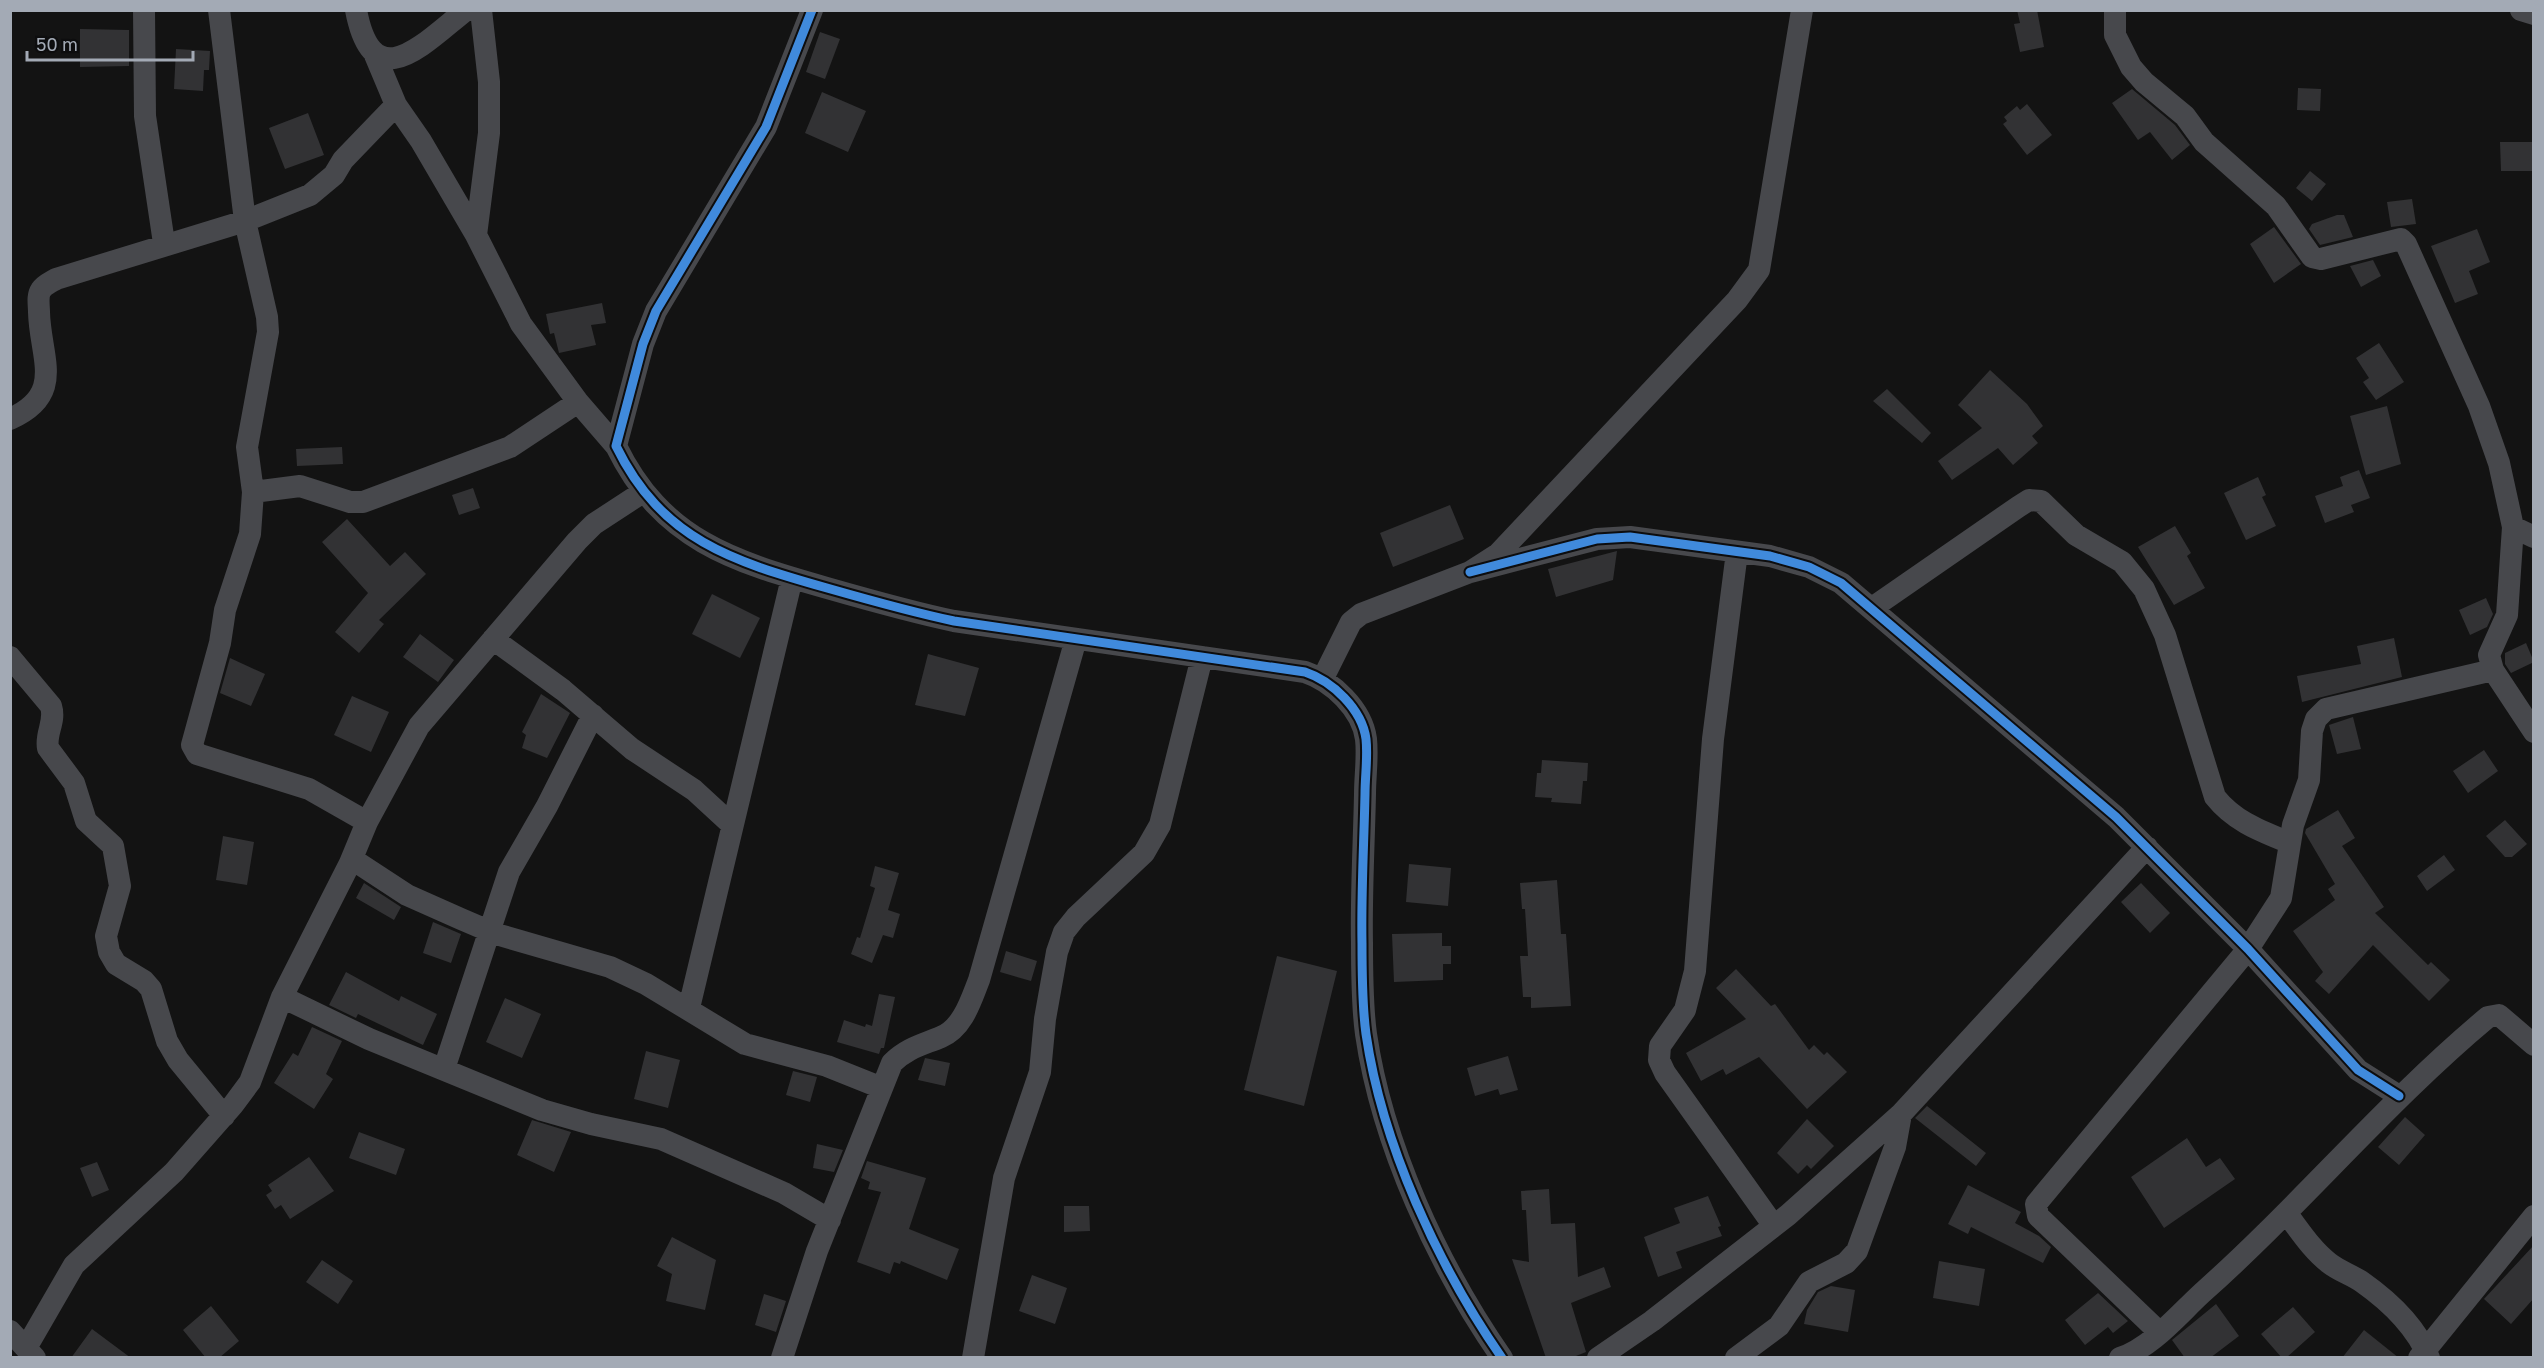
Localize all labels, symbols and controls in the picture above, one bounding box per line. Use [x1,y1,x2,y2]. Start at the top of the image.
scale bar [27,24,194,62]
text: 50 m [36,33,78,55]

